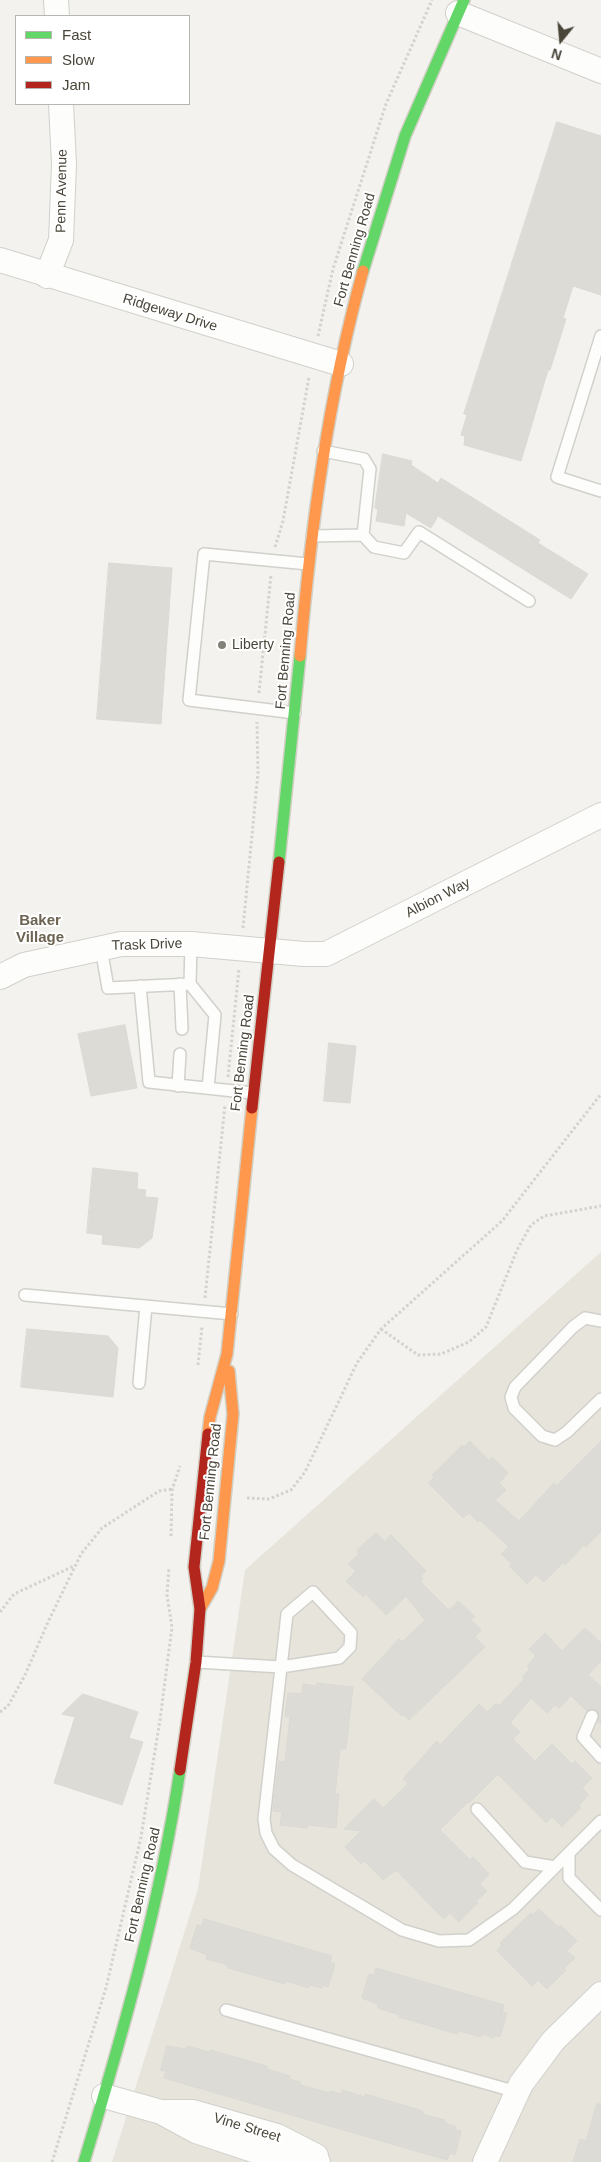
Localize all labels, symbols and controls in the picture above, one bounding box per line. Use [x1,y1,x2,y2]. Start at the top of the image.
legend [15,15,190,105]
north arrow [536,15,586,65]
text: Fast [62,26,91,43]
text: N [549,45,564,63]
text: Slow [62,51,95,68]
text: Jam [62,76,90,93]
street label: Penn Avenue [53,149,71,233]
street label: Fort Benning Road [331,191,379,309]
street label: Ridgeway Drive [121,291,219,335]
street label: Fort Benning Road [273,592,299,710]
place label: Liberty [232,637,274,653]
marker: Liberty [216,639,228,651]
street label: Albion Way [403,875,473,921]
district label: Baker Village [16,912,64,947]
street label: Trask Drive [111,935,183,955]
street label: Fort Benning Road [228,994,258,1112]
street label: Fort Benning Road [197,1423,225,1541]
street label: Fort Benning Road [122,1826,164,1944]
street label: Vine Street [212,2110,282,2146]

